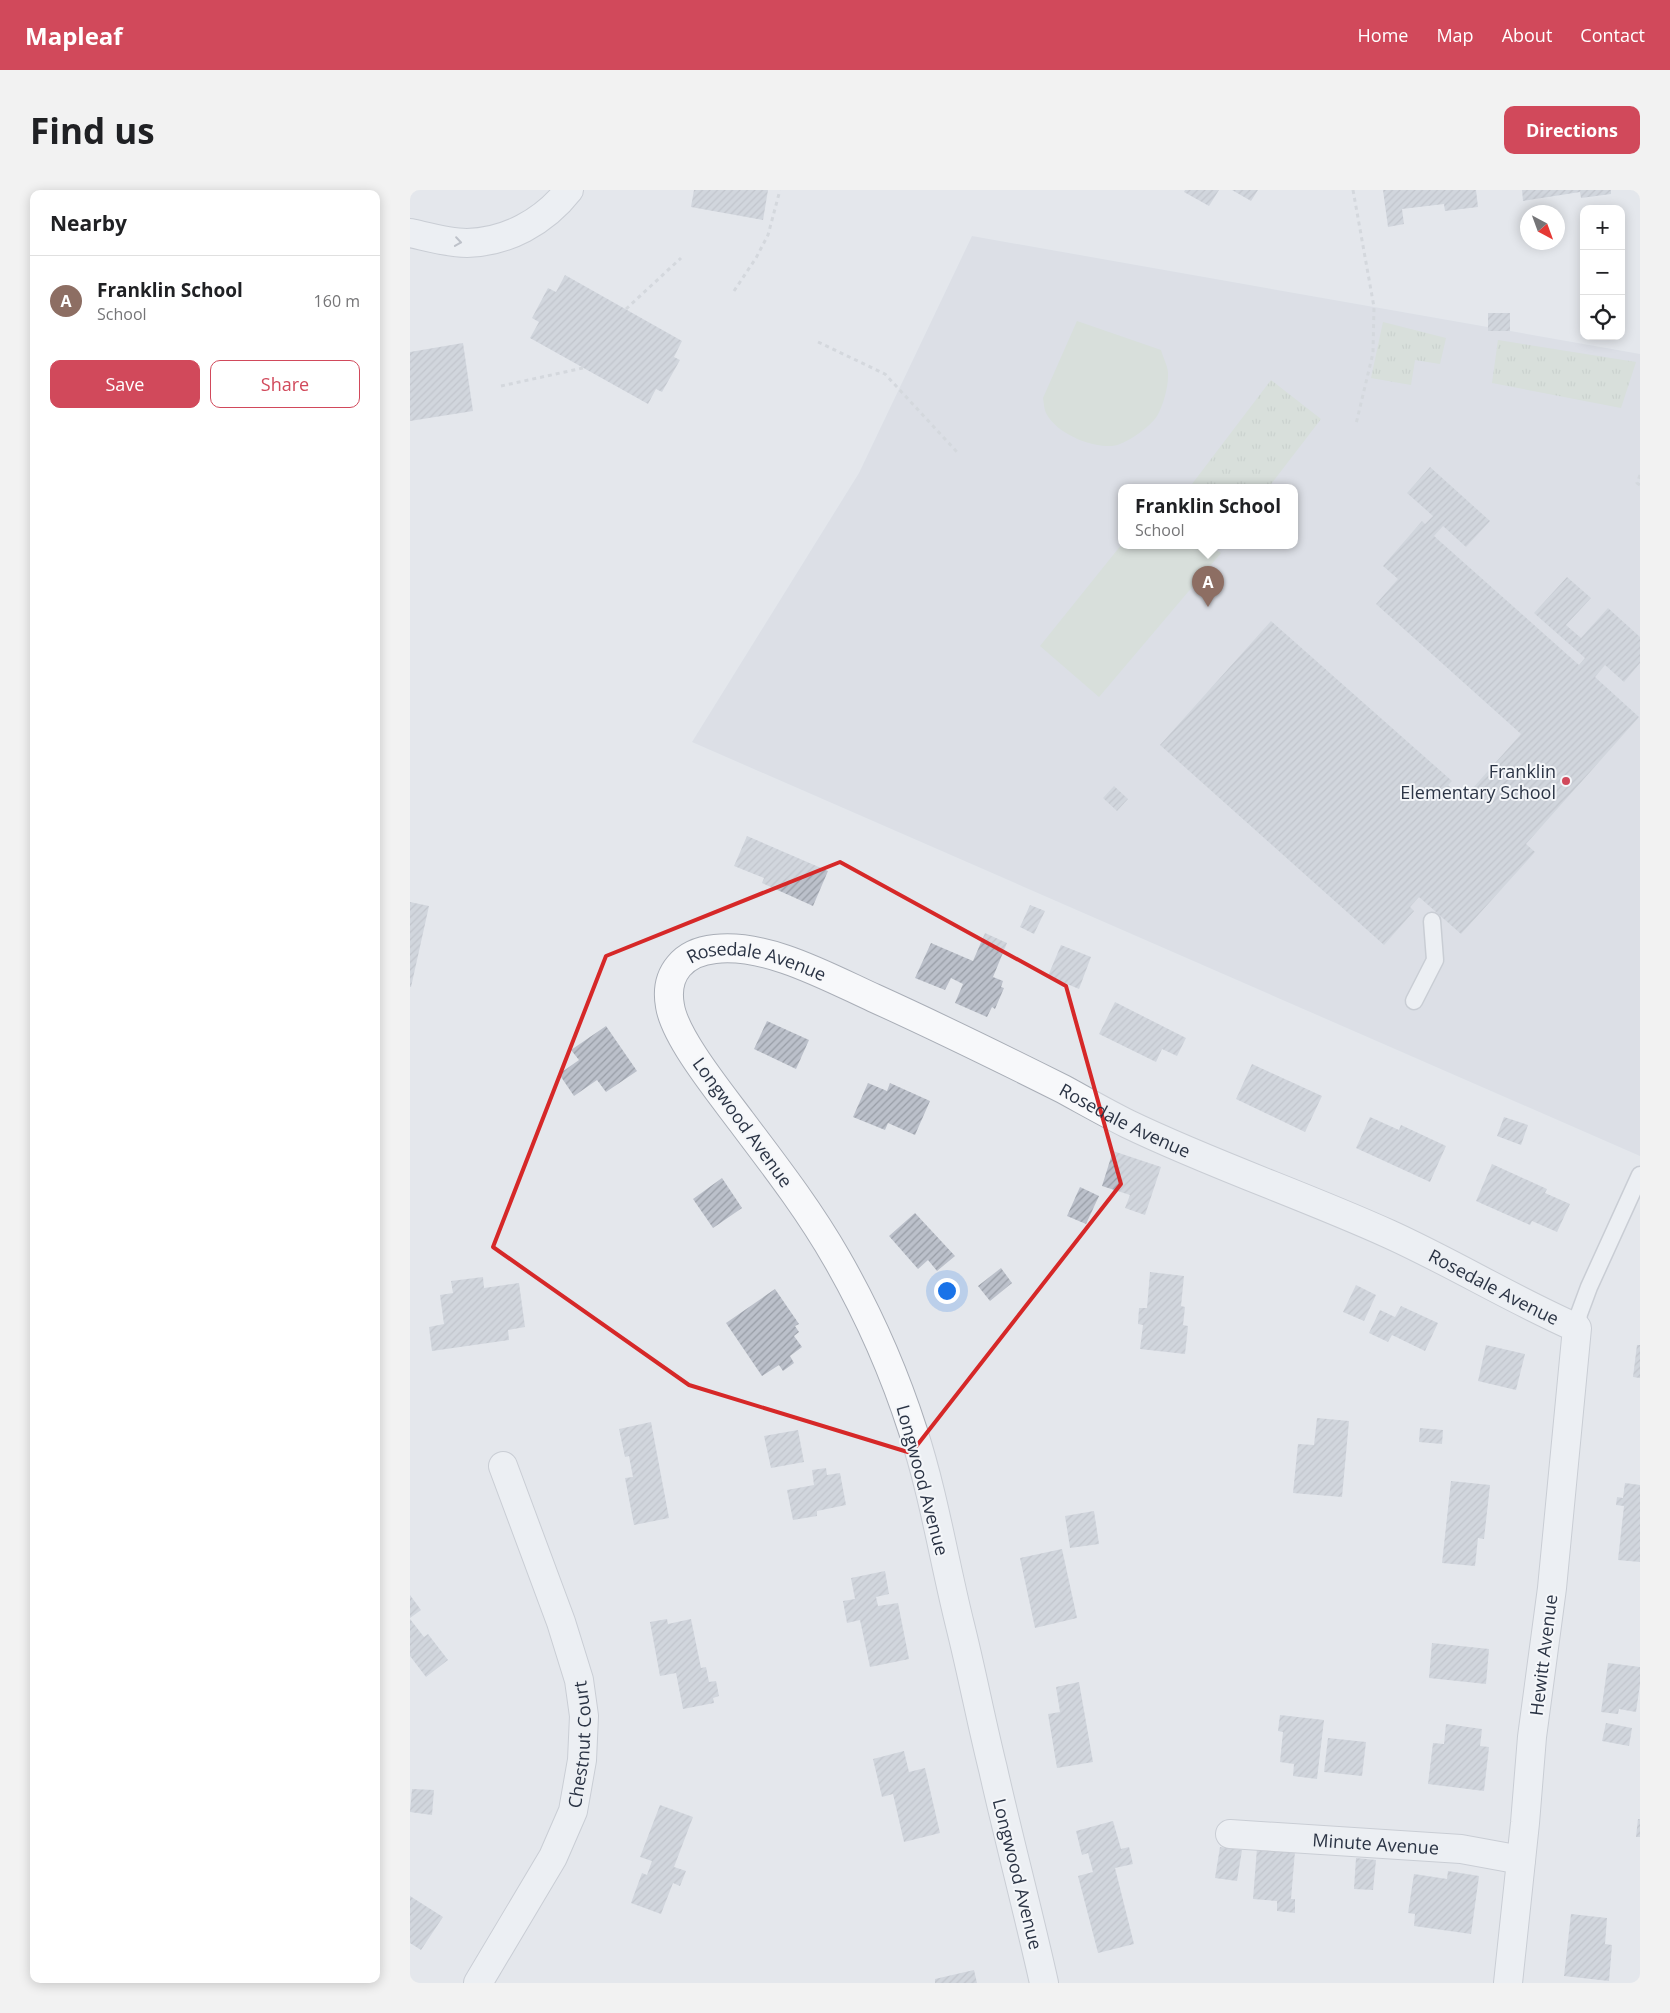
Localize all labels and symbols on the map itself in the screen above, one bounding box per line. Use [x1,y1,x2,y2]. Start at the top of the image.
north arrow [1520,205,1565,250]
one-way arrow [454,236,462,246]
pin: A [1192,566,1224,607]
place label: Franklin Elementary School [1400,759,1556,804]
marker: Franklin Elementary School [1560,775,1572,787]
street label: Rosedale Avenue [682,936,830,986]
street label: Longwood Avenue [688,1052,798,1192]
street label: Rosedale Avenue [1055,1077,1194,1163]
street label: Rosedale Avenue [1425,1243,1563,1330]
your location [934,1278,960,1304]
street label: Longwood Avenue [891,1402,955,1558]
street label: Hewitt Avenue [1524,1593,1562,1717]
street label: Chestnut Court [562,1679,596,1810]
street label: Longwood Avenue [988,1796,1048,1952]
street label: Minute Avenue [1312,1827,1440,1860]

